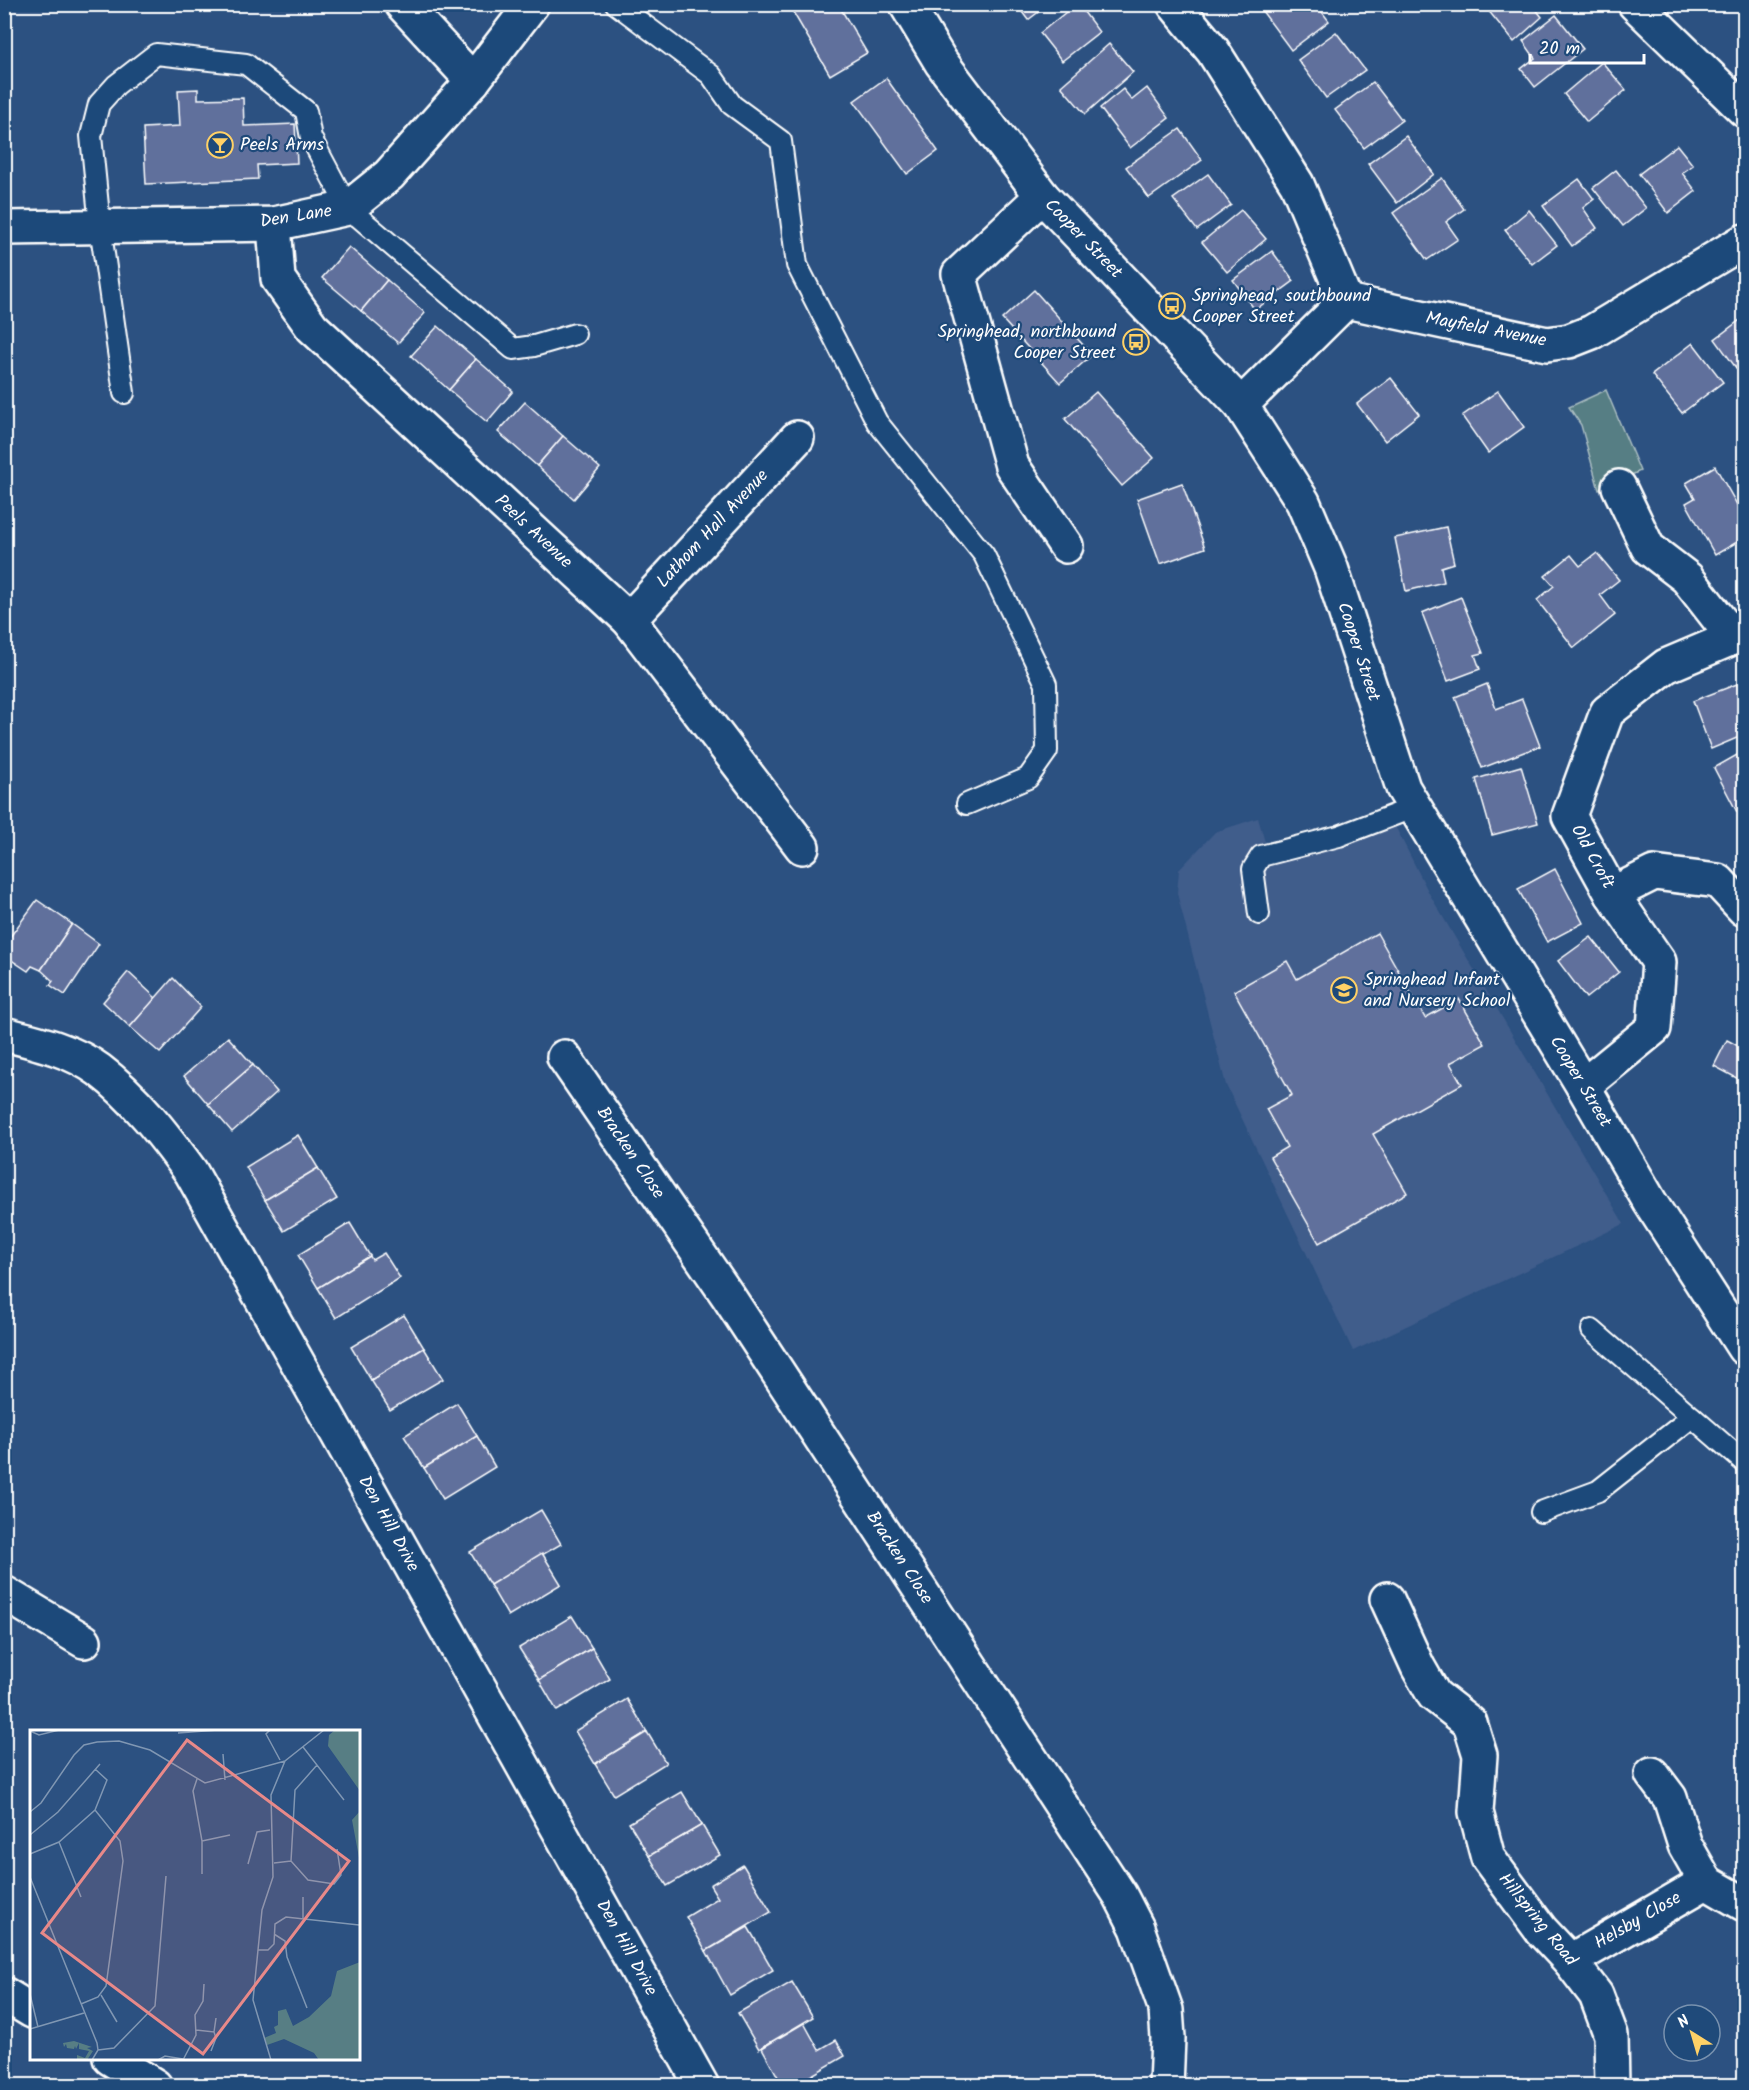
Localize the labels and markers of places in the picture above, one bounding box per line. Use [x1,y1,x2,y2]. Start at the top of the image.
bar icon: Peels Arms [205,130,235,160]
place label: Peels Arms [240,131,324,160]
place label: Springhead, southbound Cooper Street [1192,282,1372,332]
bus stop icon: Springhead, southbound Cooper Street [1157,291,1187,321]
place label: Springhead, northbound Cooper Street [938,318,1117,368]
bus stop icon: Springhead, northbound Cooper Street [1121,327,1151,357]
place label: Springhead Infant and Nursery School [1364,966,1511,1016]
school or university icon: Springhead Infant and Nursery School [1329,975,1359,1005]

